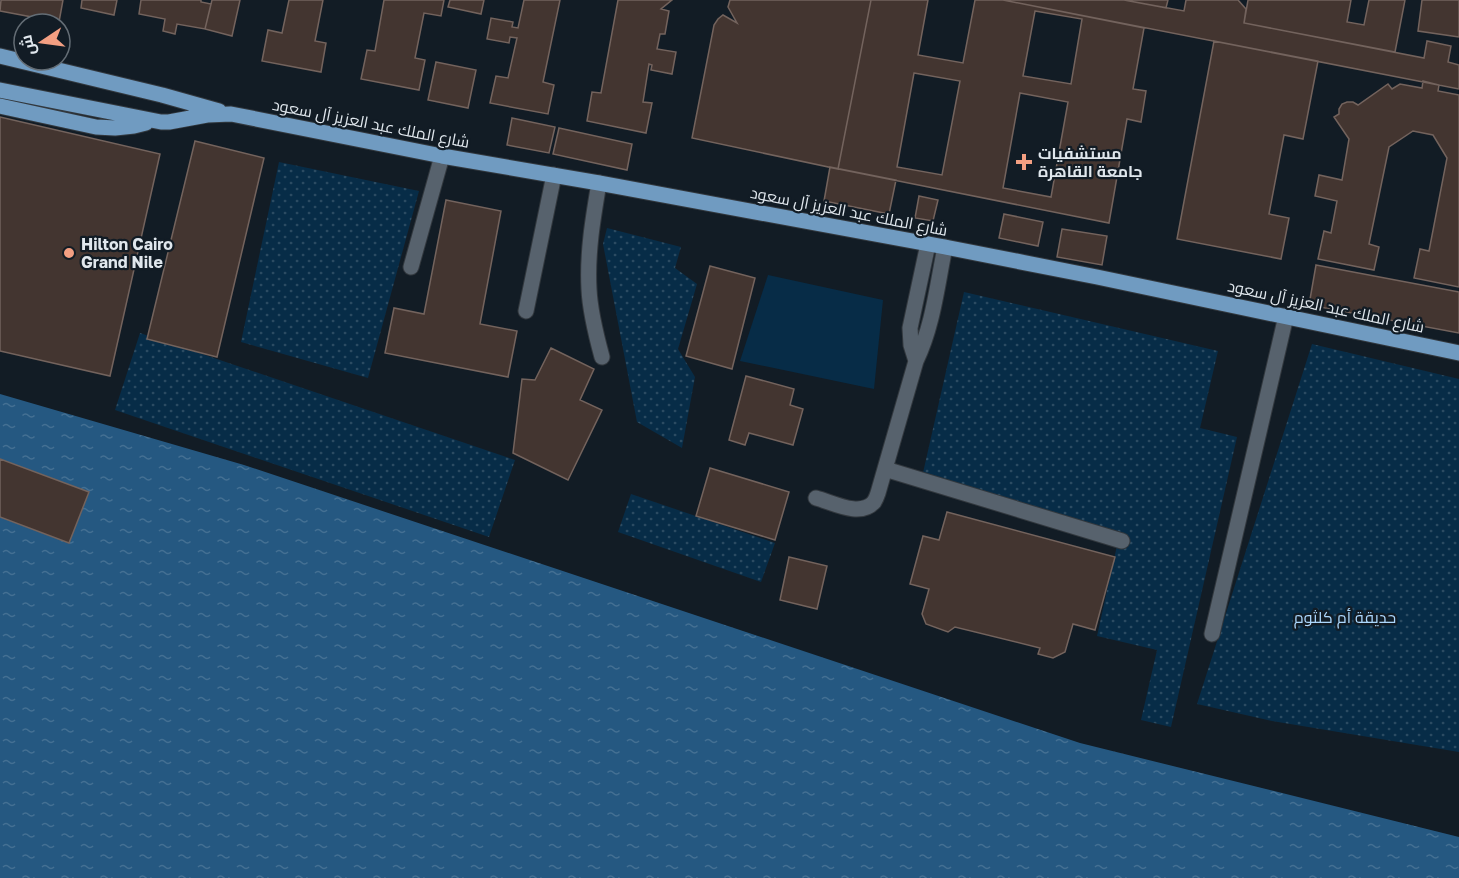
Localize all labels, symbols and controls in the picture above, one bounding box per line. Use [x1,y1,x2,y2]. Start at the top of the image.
north arrow [12,12,72,72]
text: ش [15,33,39,58]
street label: شارع الملك عبد العزيز آل سعود [270,94,471,154]
place label: مستشفيات جامعة القاهرة [1038,143,1143,181]
marker: مستشفيات جامعة القاهرة [1015,153,1033,171]
street label: شارع الملك عبد العزيز آل سعود [748,182,949,242]
place label: Hilton Cairo Grand Nile [81,234,173,272]
marker: Hilton Cairo Grand Nile [62,246,76,260]
street label: شارع الملك عبد العزيز آل سعود [1225,275,1426,339]
park label: حديقة أم كلثوم [1294,607,1396,629]

